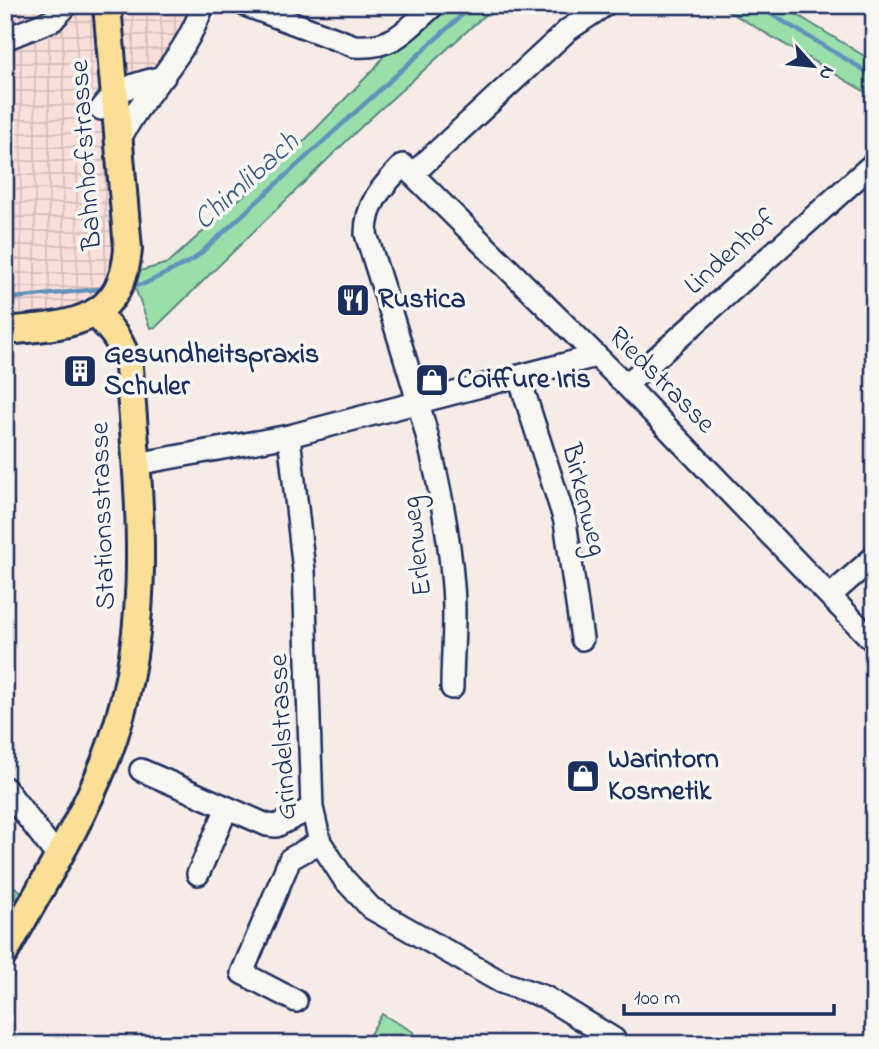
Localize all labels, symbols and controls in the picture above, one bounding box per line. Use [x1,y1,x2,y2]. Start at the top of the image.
north arrow [778,32,848,102]
street label: Bahnhofstrasse [60,58,114,252]
text: N [811,61,841,85]
water label: Chimlibach [184,122,310,242]
street label: Lindenhof [676,200,786,306]
place label: Rustica [378,280,466,321]
restaurant icon: Rustica [334,281,372,319]
street label: Riedstrasse [598,318,724,444]
place label: Gesundheitspraxis Schuler [104,335,319,408]
building icon: Gesundheitspraxis Schuler [61,352,99,390]
place label: Coiffure Iris [457,360,591,401]
shop icon: Coiffure Iris [413,361,451,399]
street label: Stationsstrasse [80,421,128,611]
street label: Birkenweg [549,438,617,561]
street label: Erlenweg [392,494,444,598]
street label: Grindelstrasse [259,652,309,821]
place label: Warintorn Kosmetik [608,740,719,813]
shop icon: Warintorn Kosmetik [564,757,602,795]
scale bar [624,972,834,1016]
text: 100 m [634,984,680,1014]

